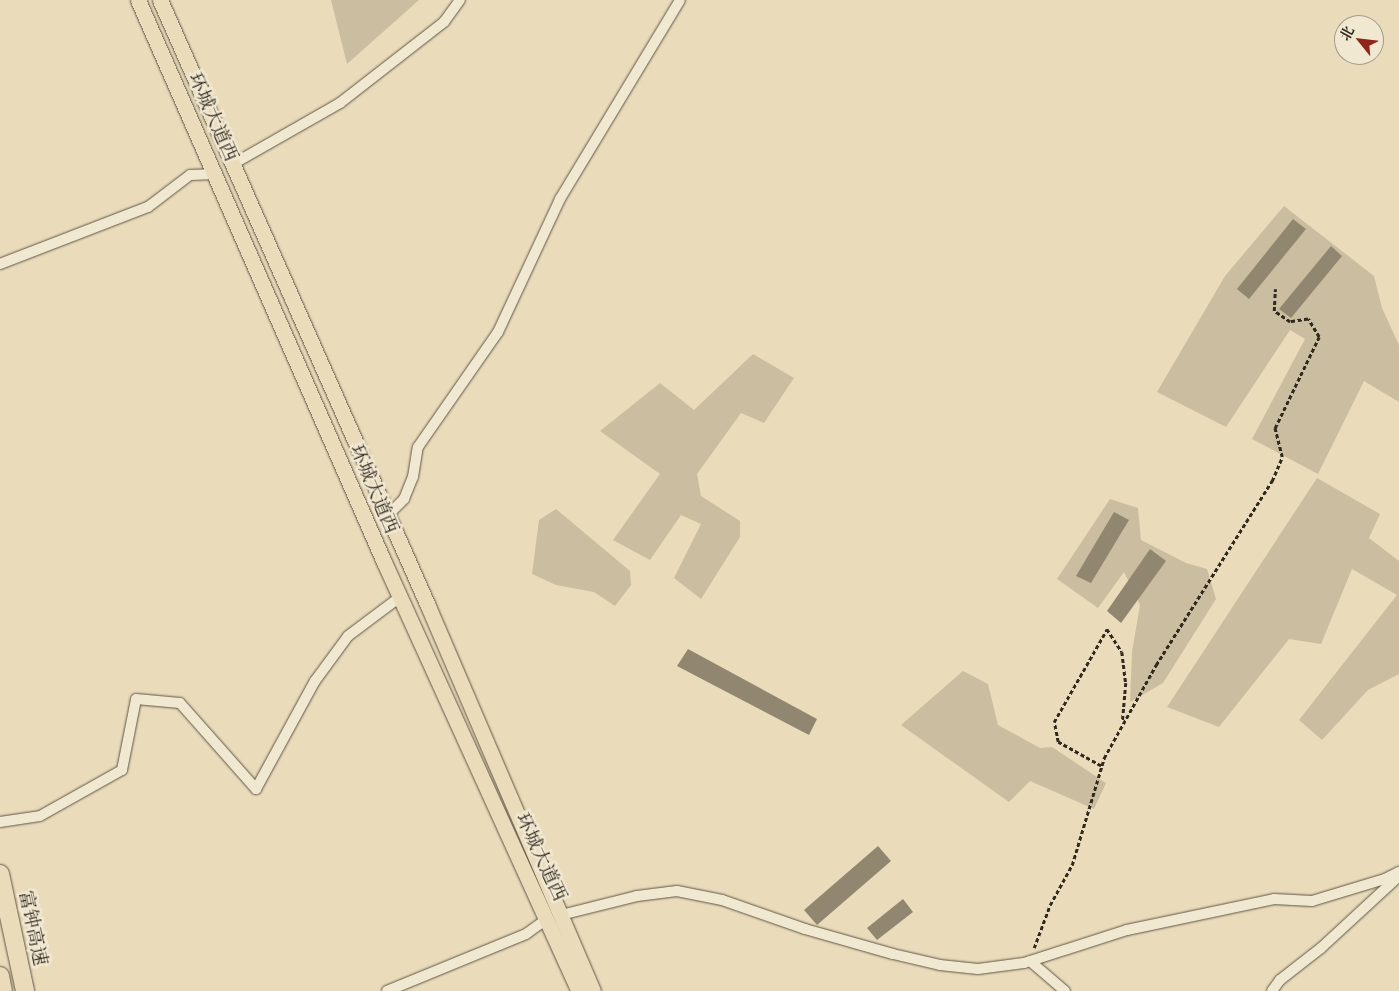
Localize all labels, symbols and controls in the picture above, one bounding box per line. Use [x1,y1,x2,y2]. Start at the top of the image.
north arrow [1334,15,1384,65]
text: 北 [1335,22,1359,44]
street label: 环城大道西 [183,69,243,165]
street label: 环城大道西 [345,441,403,537]
street label: 环城大道西 [511,809,571,905]
street label: 富钟高速 [14,888,52,968]

